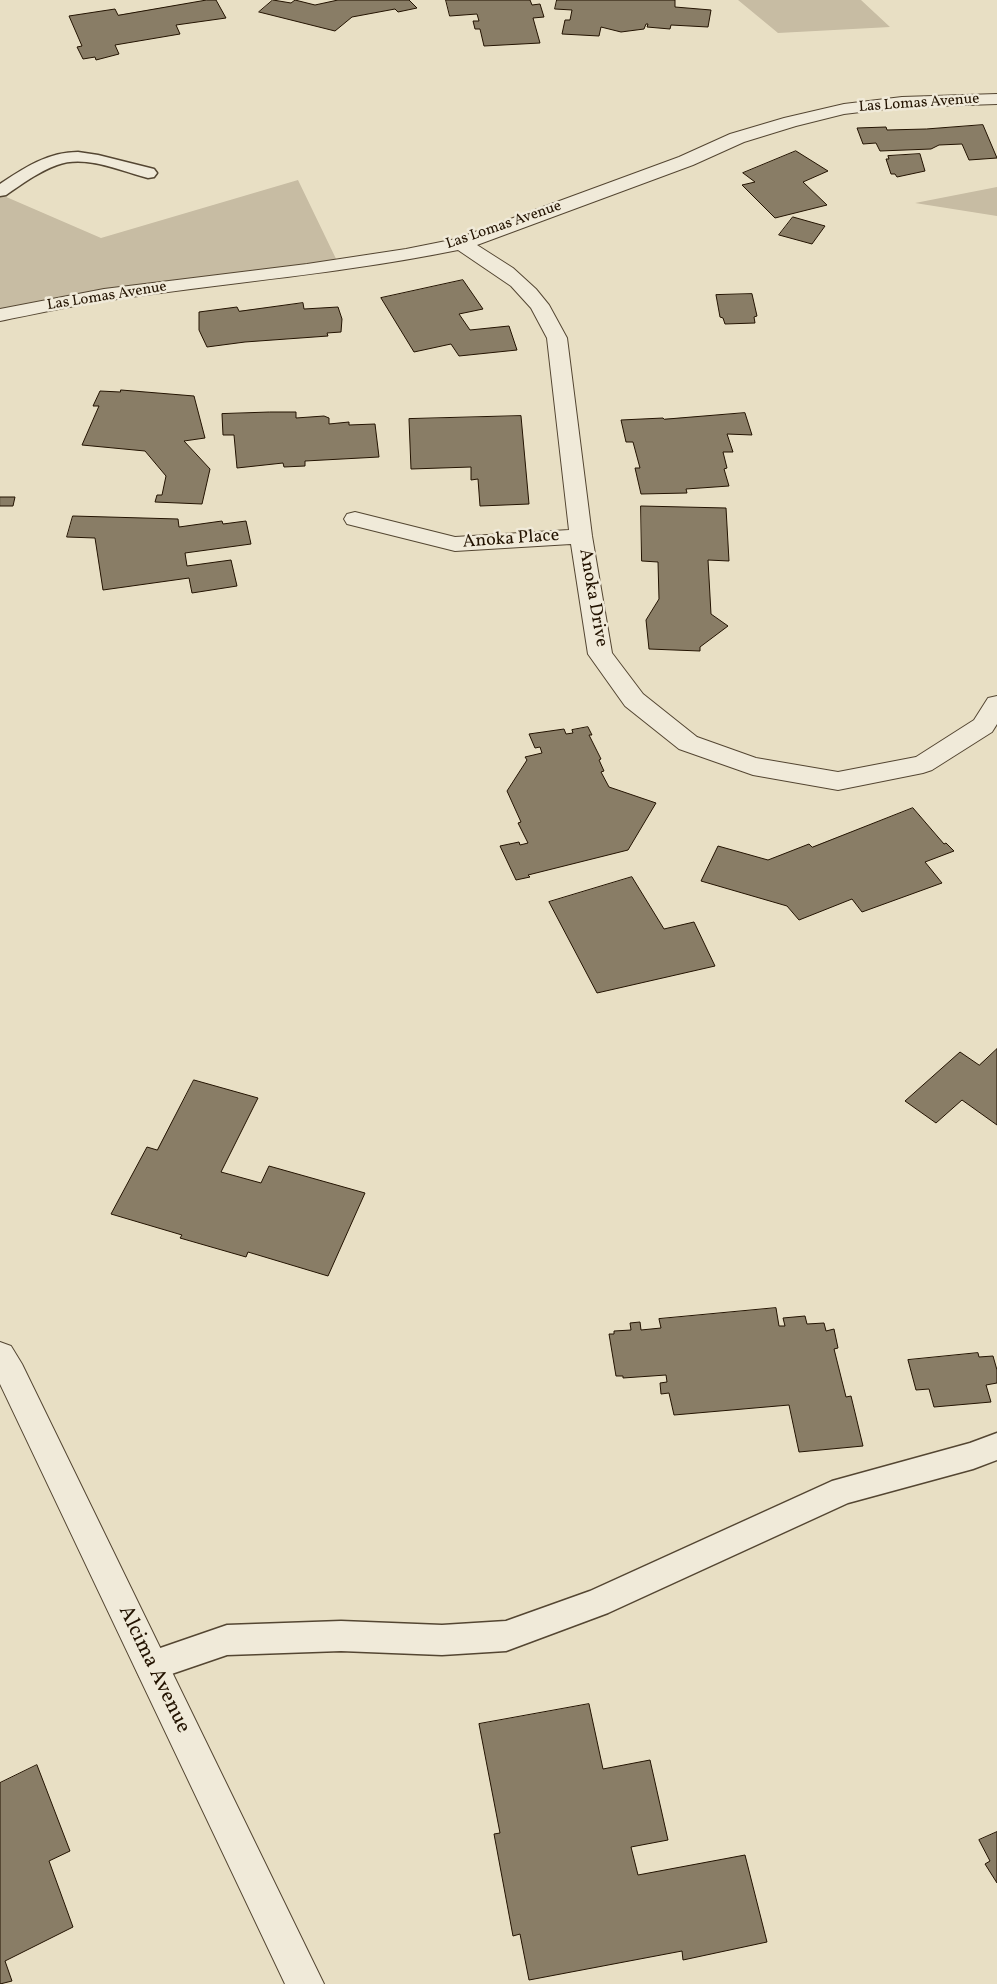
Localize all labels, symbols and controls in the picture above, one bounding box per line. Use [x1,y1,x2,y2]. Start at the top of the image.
street label: Las Lomas Avenue [858,91,980,117]
street label: Las Lomas Avenue [444,198,564,254]
street label: Las Lomas Avenue [46,279,168,315]
street label: Anoka Place [462,526,560,554]
street label: Anoka Drive [573,547,611,649]
street label: Alcima Avenue [111,1602,195,1738]

